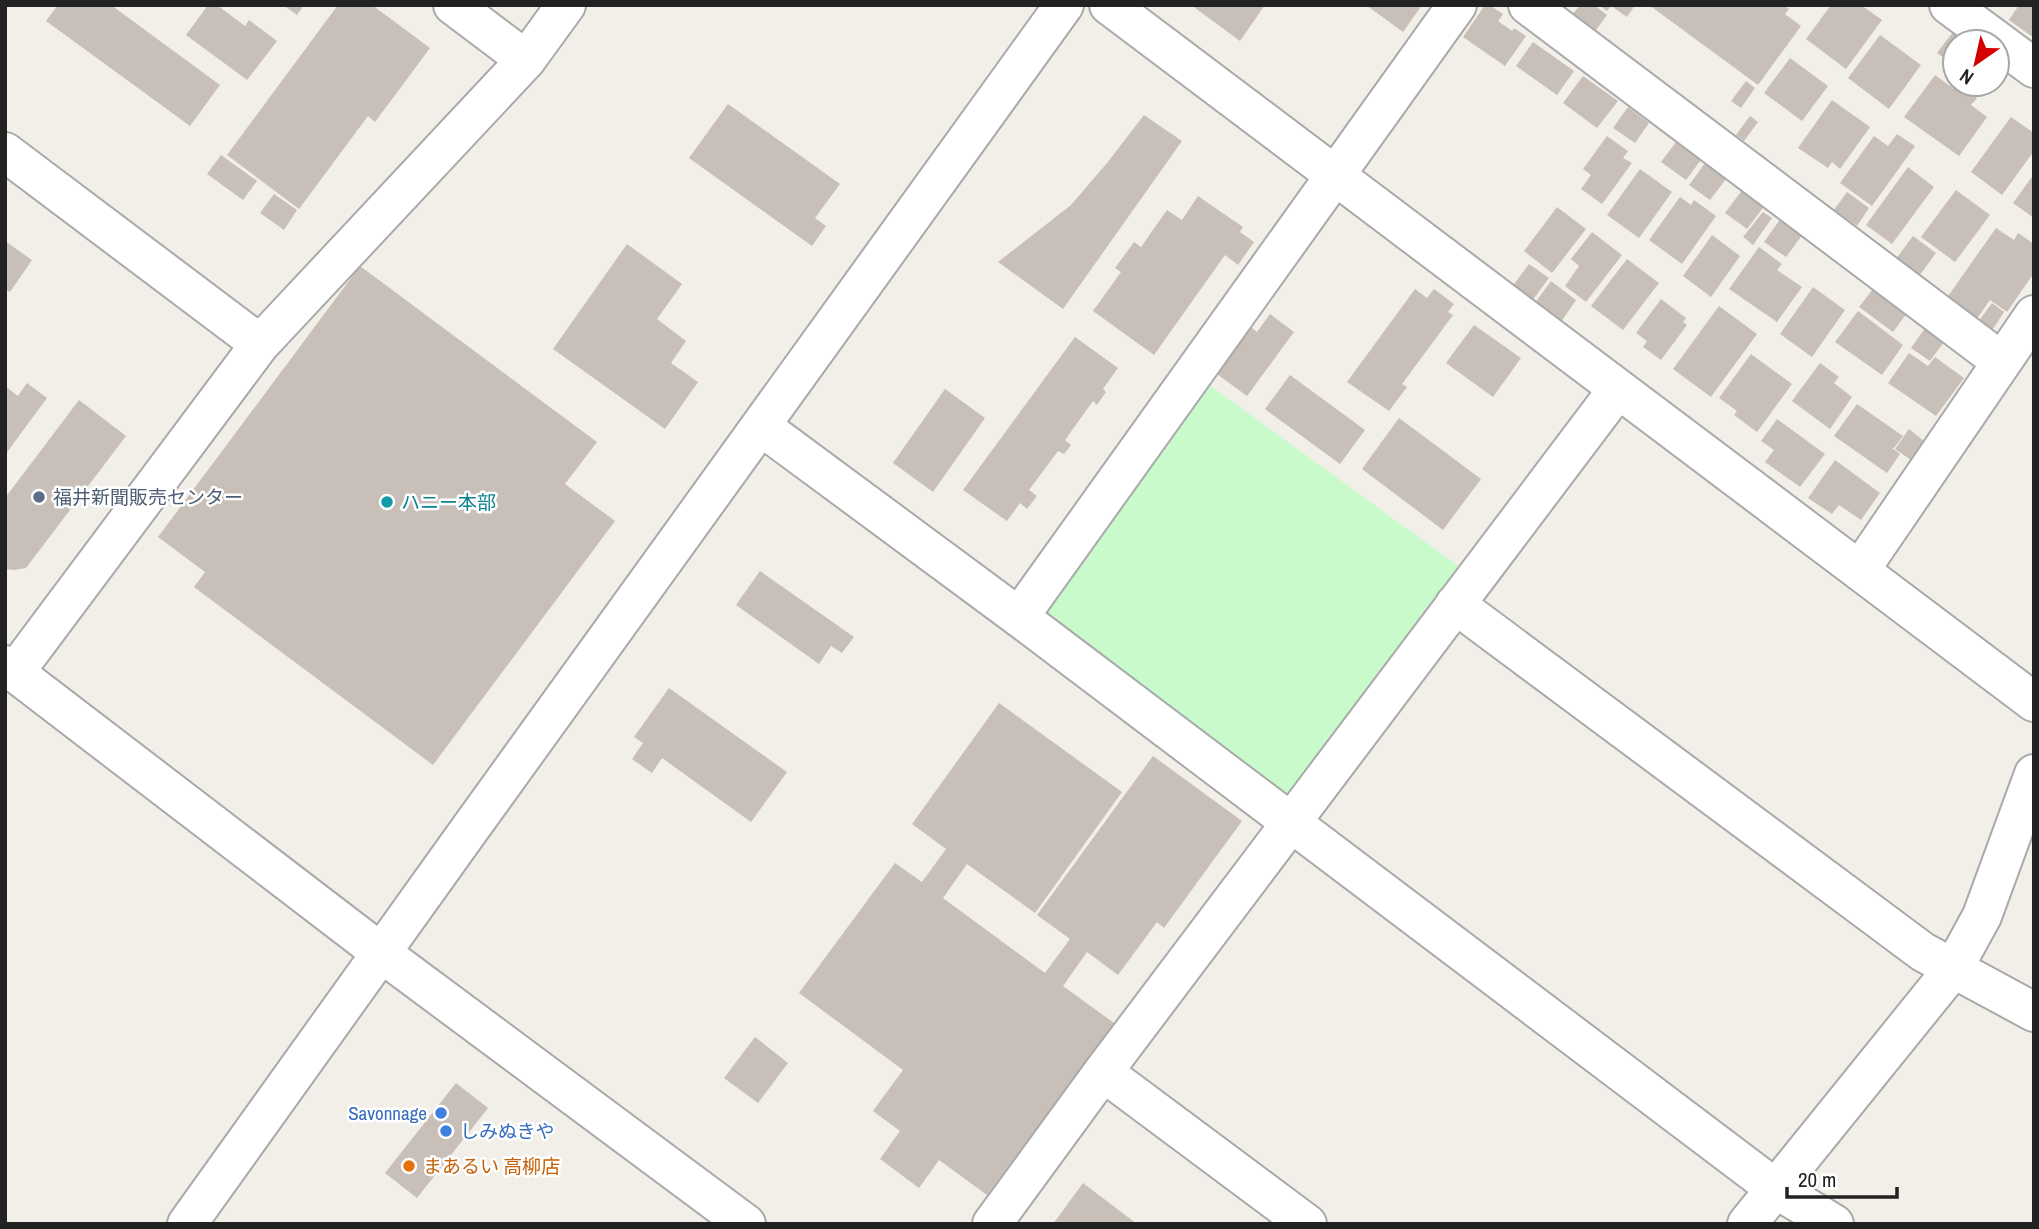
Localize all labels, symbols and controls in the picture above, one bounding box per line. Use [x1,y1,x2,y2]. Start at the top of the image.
north arrow [1941,28,2011,98]
text: N [1955,63,1978,91]
place label: 福井新聞販売センター [53,484,243,510]
marker: 福井新聞販売センター [31,489,47,505]
place label: ハニー本部 [401,489,496,515]
marker: ハニー本部 [379,494,395,510]
place label: Savonnage [348,1100,427,1126]
marker: Savonnage [433,1105,449,1121]
place label: しみぬきや [460,1118,555,1144]
marker: しみぬきや [438,1123,454,1139]
place label: まあるい 高柳店 [423,1153,560,1179]
scale bar [1787,1156,1897,1200]
marker: まあるい 高柳店 [401,1158,417,1174]
text: 20 m [1798,1165,1836,1194]

